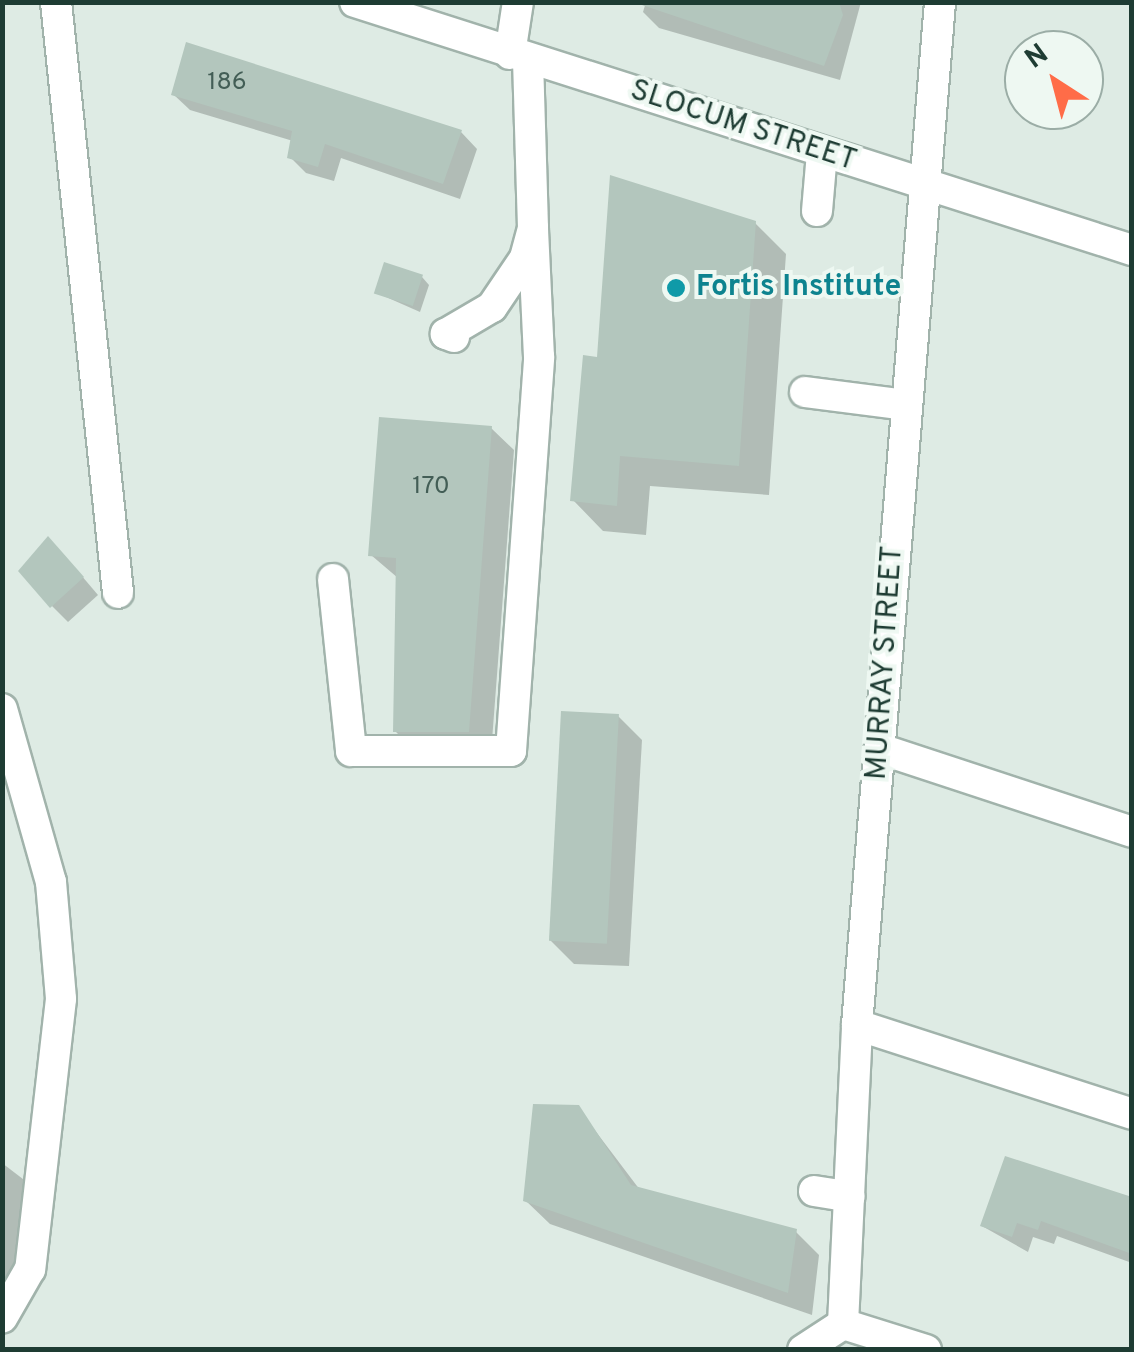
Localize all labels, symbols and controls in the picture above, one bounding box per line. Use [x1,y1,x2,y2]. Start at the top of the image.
north arrow [1004,30,1104,130]
text: N [1019,37,1056,78]
house number: 186 [207,68,247,98]
street label: SLOCUM STREET [625,73,861,181]
place label: Fortis Institute [696,270,901,306]
marker: Fortis Institute [665,277,687,299]
house number: 170 [412,472,450,502]
street label: MURRAY STREET [860,544,912,782]

